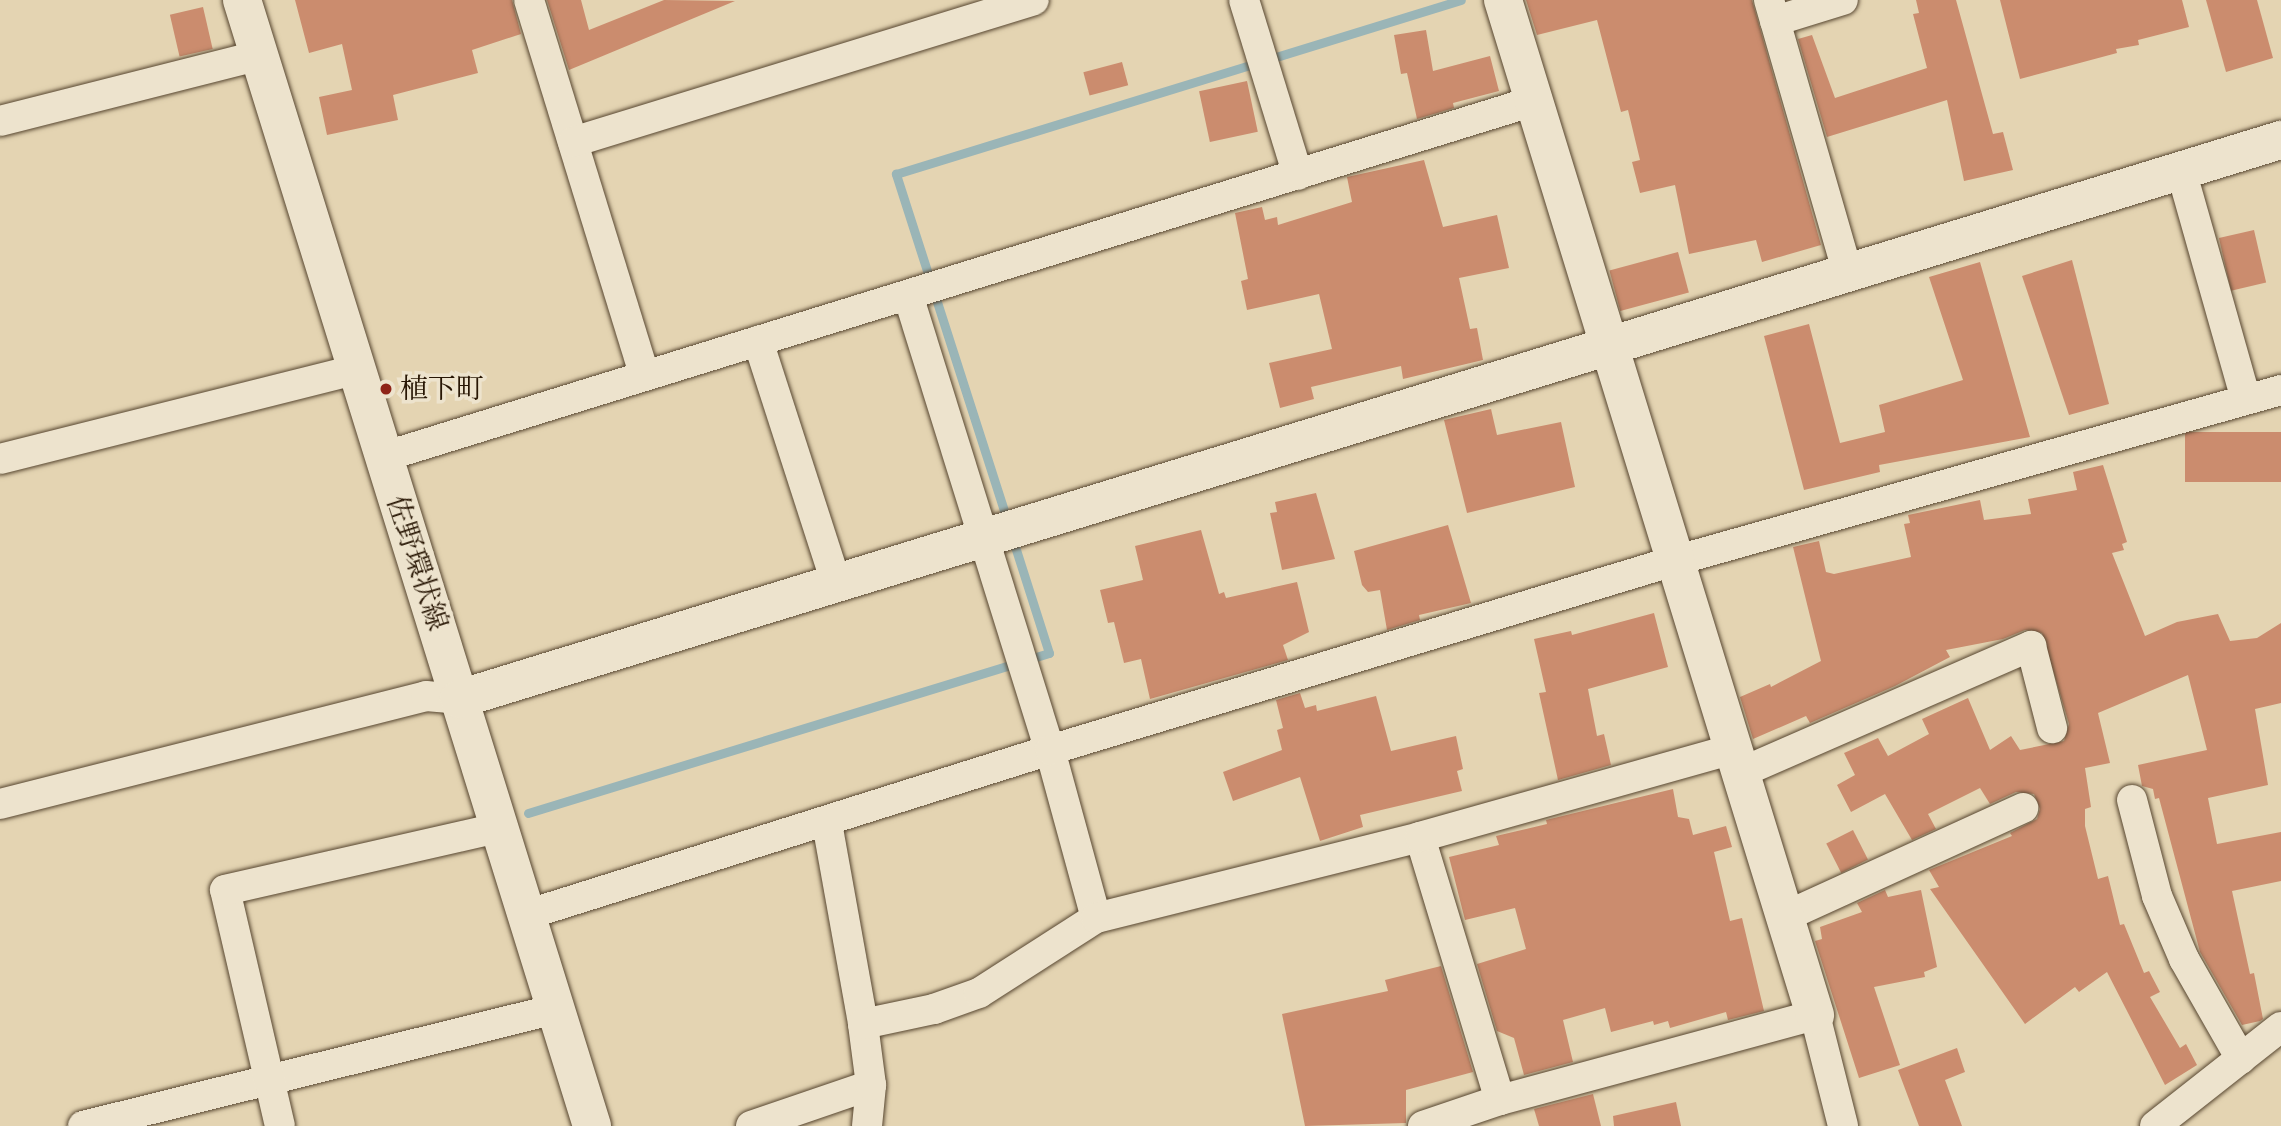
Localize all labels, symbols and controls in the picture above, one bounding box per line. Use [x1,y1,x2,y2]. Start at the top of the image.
place label: 植下町 [400,372,484,406]
marker: 植下町 [378,381,394,397]
street label: 佐野環状線 [379,491,455,635]

